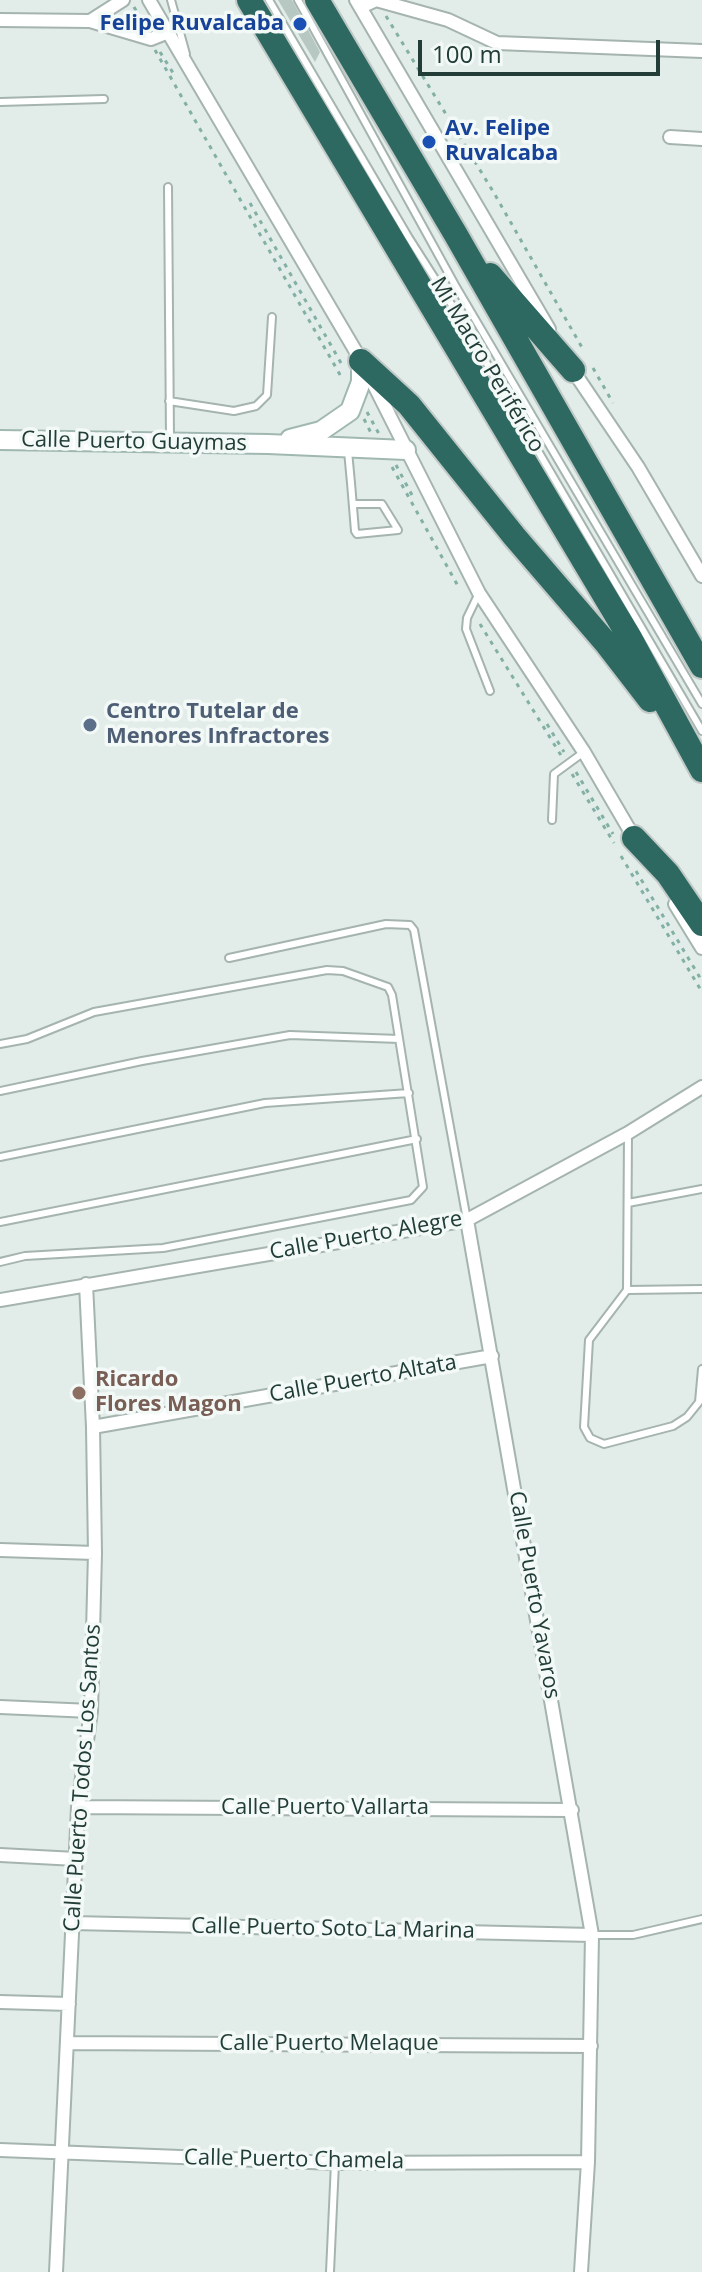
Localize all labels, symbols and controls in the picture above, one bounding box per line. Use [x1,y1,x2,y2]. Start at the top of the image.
place label: Felipe Ruvalcaba [100,11,284,37]
marker: Felipe Ruvalcaba [291,15,309,33]
scale bar [422,24,664,74]
text: 100 m [432,37,502,70]
place label: Av. Felipe Ruvalcaba [445,116,558,168]
marker: Av. Felipe Ruvalcaba [420,133,438,151]
street label: Mi Macro Periférico [424,273,550,457]
street label: Calle Puerto Guaymas [21,427,247,457]
place label: Centro Tutelar de Menores Infractores [106,699,329,750]
marker: Centro Tutelar de Menores Infractores [81,716,99,734]
street label: Calle Puerto Alegre [268,1206,464,1266]
street label: Calle Puerto Altata [267,1350,459,1408]
place label: Ricardo Flores Magon [95,1367,242,1418]
marker: Ricardo Flores Magon [70,1384,88,1402]
street label: Calle Puerto Yavaros [503,1489,565,1701]
street label: Calle Puerto Todos Los Santos [59,1623,107,1933]
street label: Calle Puerto Vallarta [221,1795,429,1821]
street label: Calle Puerto Soto La Marina [191,1913,475,1945]
street label: Calle Puerto Melaque [219,2031,439,2057]
street label: Calle Puerto Chamela [184,2145,404,2175]

